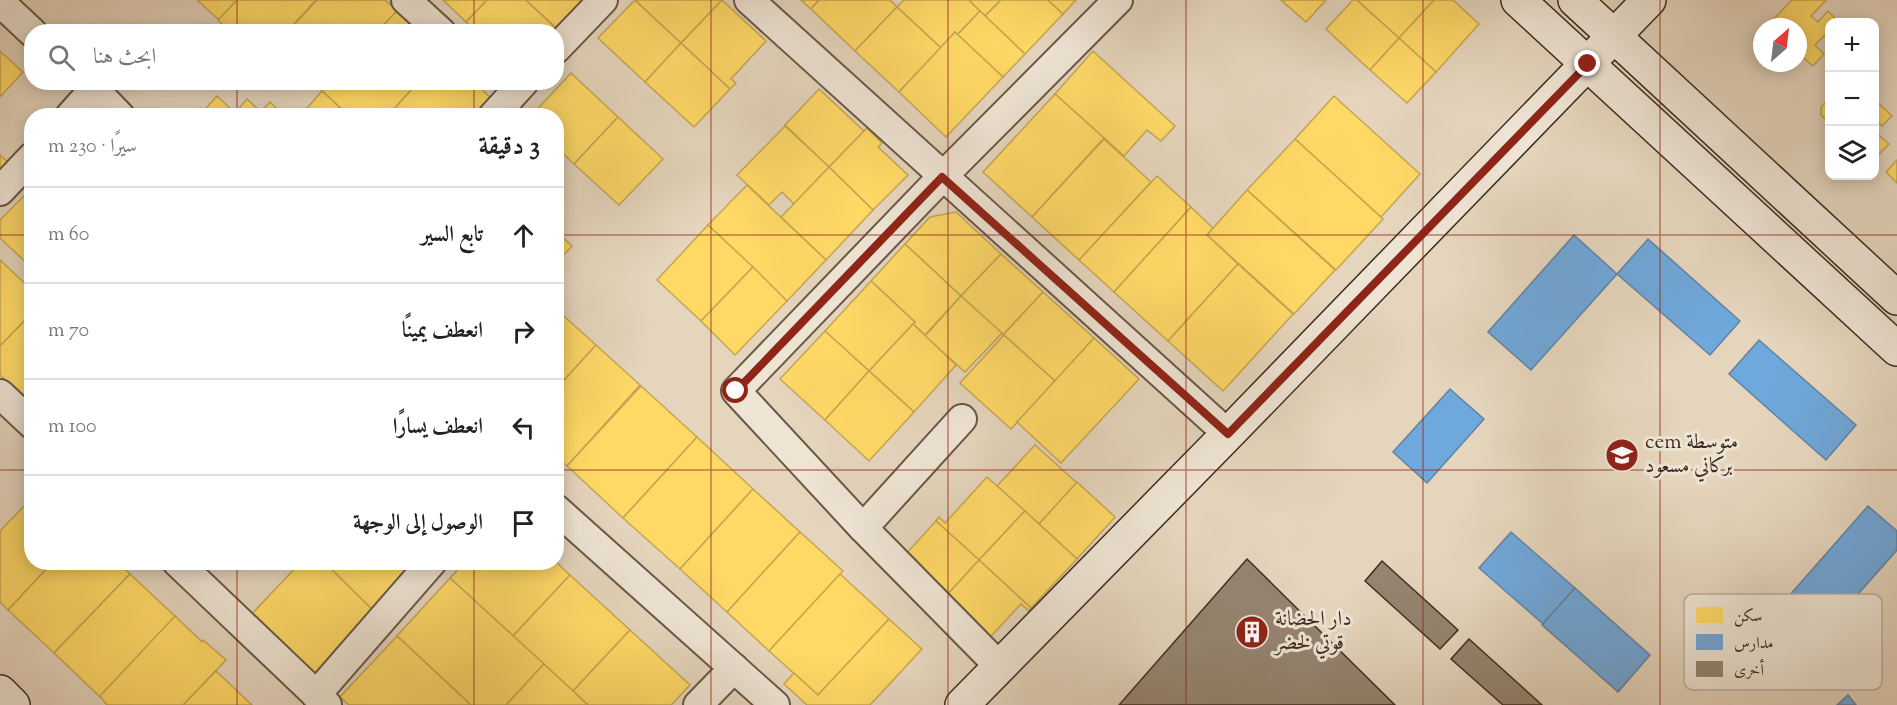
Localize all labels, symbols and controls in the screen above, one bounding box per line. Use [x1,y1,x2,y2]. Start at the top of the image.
north arrow [1753,18,1807,72]
map controls [1825,18,1879,180]
button: + [1825,18,1879,72]
search box [24,24,564,90]
icon: search [45,41,78,74]
text: ابحث هنا [93,42,156,74]
route end [1574,50,1600,76]
button: − [1825,72,1879,126]
button: layers [1825,126,1879,180]
text: 3 دقيقة [479,129,540,166]
text: سيرًا · 230 m [48,133,137,162]
icon: ahead [507,219,540,252]
text: تابع السير [421,220,483,252]
text: 60 m [48,221,89,250]
icon: right [507,315,540,348]
text: انعطف يمينًا [402,316,483,348]
text: 70 m [48,317,89,346]
route start [722,377,748,403]
icon: left [507,411,540,444]
text: انعطف يسارًا [393,412,483,444]
text: 100 m [48,413,97,442]
place label: cem متوسطة بركاني مسعود [1645,428,1738,482]
school or university icon: cem متوسطة بركاني مسعود [1604,437,1640,473]
icon: arrive [507,507,540,540]
text: الوصول إلى الوجهة [353,508,483,540]
legend [1684,594,1882,690]
place label: دار الحضانة قوتي لخضر [1273,605,1352,659]
text: سكن [1734,606,1762,629]
building icon: دار الحضانة قوتي لخضر [1234,614,1270,650]
text: مدارس [1734,633,1774,656]
text: أخرى [1734,658,1764,683]

